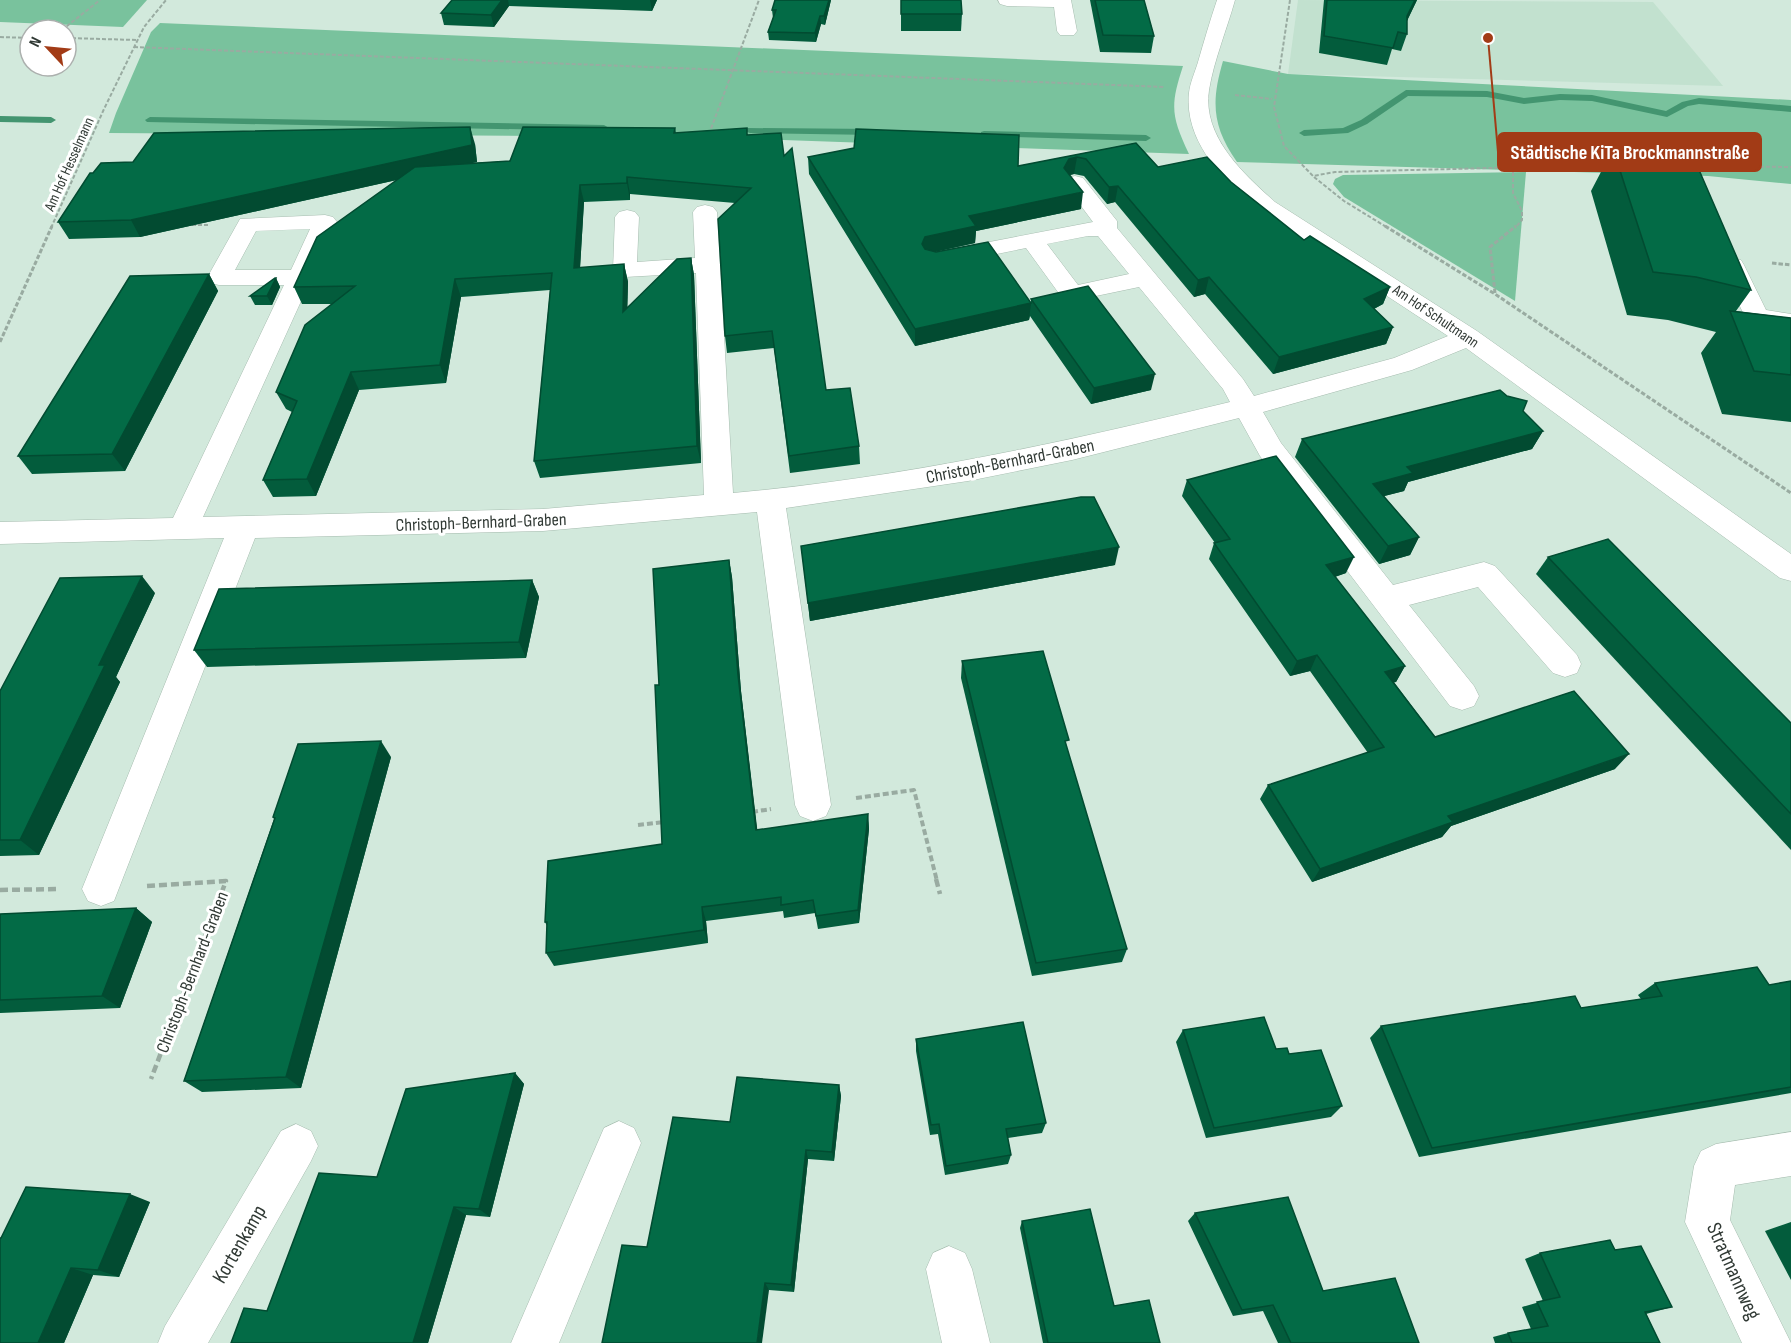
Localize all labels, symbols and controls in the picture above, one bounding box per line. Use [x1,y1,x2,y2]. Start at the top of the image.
north arrow [18,18,78,78]
text: N [25,34,46,50]
street label: Am Hof Hesselmann [40,114,99,215]
callout: Städtische KiTa Brockmannstraße [1498,133,1761,171]
text: Städtische KiTa Brockmannstraße [1510,141,1750,165]
street label: Am Hof Schultmann [1388,280,1482,352]
street label: Christoph-Bernhard-Graben [924,435,1096,488]
street label: Christoph-Bernhard-Graben [395,509,567,536]
street label: Christoph-Bernhard-Graben [152,889,233,1056]
street label: Kortenkamp [207,1201,272,1288]
street label: Stratmannweg [1701,1219,1766,1324]

